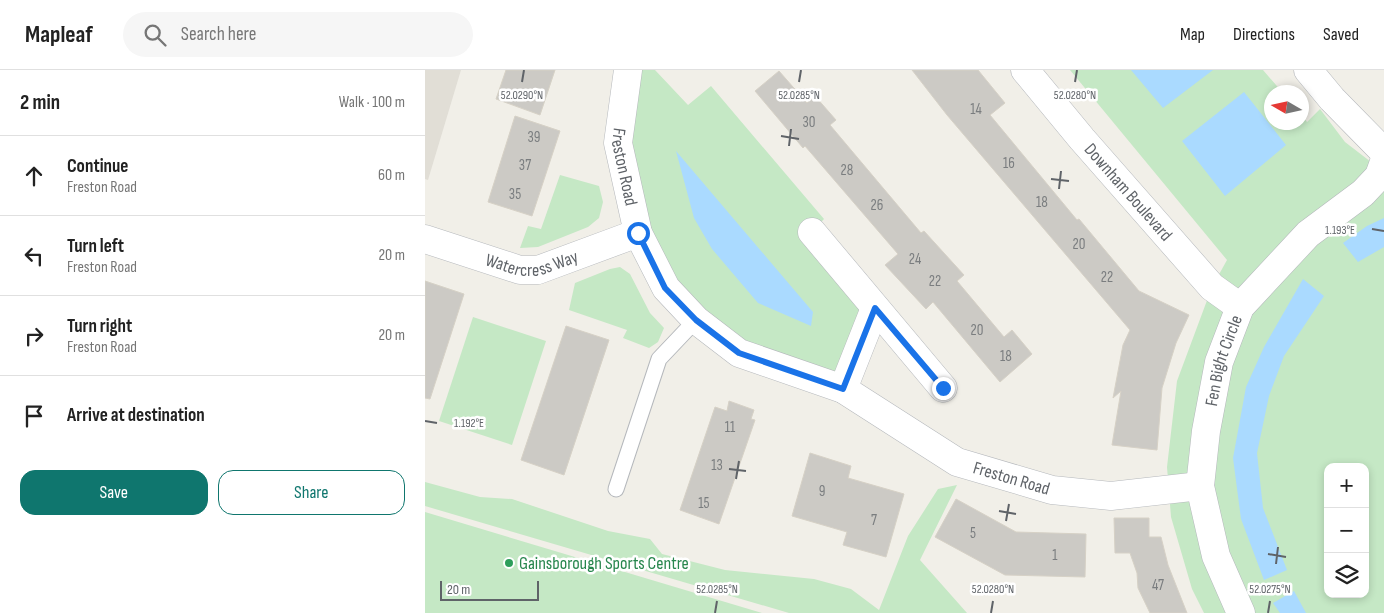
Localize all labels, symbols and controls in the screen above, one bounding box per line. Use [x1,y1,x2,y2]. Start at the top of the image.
search box [123,12,473,57]
text: Mapleaf [25,20,93,49]
icon: search [141,21,169,49]
text: Search here [181,23,256,46]
text: Map [1180,24,1205,45]
text: Directions [1233,24,1295,45]
text: Saved [1323,24,1359,45]
north arrow [1264,85,1309,130]
text: 52.0290°N [501,88,543,103]
text: 52.0285°N [778,88,820,103]
text: 52.0280°N [1054,88,1096,103]
text: 2 min [20,90,60,115]
text: Walk · 100 m [339,93,405,112]
house number: 14 [970,100,982,119]
house number: 30 [803,113,815,132]
street label: Freston Road [607,127,642,208]
house number: 39 [528,128,540,147]
street label: Downham Boulevard [1080,139,1177,245]
house number: 16 [1003,154,1015,173]
text: Continue [67,155,128,178]
house number: 37 [519,156,531,175]
house number: 28 [841,161,853,180]
icon: ahead [20,162,48,190]
text: 60 m [378,166,405,185]
text: Freston Road [67,178,137,197]
house number: 35 [509,185,521,204]
house number: 18 [1036,193,1048,212]
house number: 26 [871,196,883,215]
route start [627,222,650,245]
text: 1.193°E [1325,223,1355,238]
text: Turn left [67,235,124,258]
house number: 20 [1073,235,1085,254]
icon: left [20,242,48,270]
text: 20 m [378,246,405,265]
street label: Watercress Way [483,246,581,281]
house number: 24 [909,250,921,269]
text: Freston Road [67,258,137,277]
house number: 22 [1101,268,1113,287]
house number: 22 [929,272,941,291]
street label: Fen Bight Circle [1201,312,1247,408]
text: Turn right [67,315,132,338]
house number: 20 [971,321,983,340]
icon: right [20,322,48,350]
text: 20 m [378,326,405,345]
text: Freston Road [67,338,137,357]
house number: 18 [1000,347,1012,366]
route end [932,377,955,400]
icon: arrive [20,402,48,430]
text: Arrive at destination [67,404,205,427]
text: 1.192°E [454,416,484,431]
house number: 11 [725,418,736,437]
house number: 13 [711,456,723,475]
street label: Freston Road [971,457,1052,500]
map controls [1324,463,1369,598]
button: + [1324,463,1369,508]
button: Save [20,470,208,515]
button: Share [218,470,405,515]
house number: 9 [819,482,825,501]
house number: 15 [698,494,710,513]
button: − [1324,508,1369,553]
house number: 7 [871,511,877,530]
house number: 5 [970,524,976,543]
house number: 1 [1052,546,1058,565]
place label: Gainsborough Sports Centre [519,553,689,574]
button: layers [1324,553,1369,598]
marker: Gainsborough Sports Centre [503,557,515,569]
house number: 47 [1152,576,1164,595]
scale bar [440,578,539,601]
text: 20 m [447,581,470,598]
text: 52.0285°N [696,582,738,597]
text: 52.0280°N [972,582,1014,597]
text: 52.0275°N [1249,582,1291,597]

